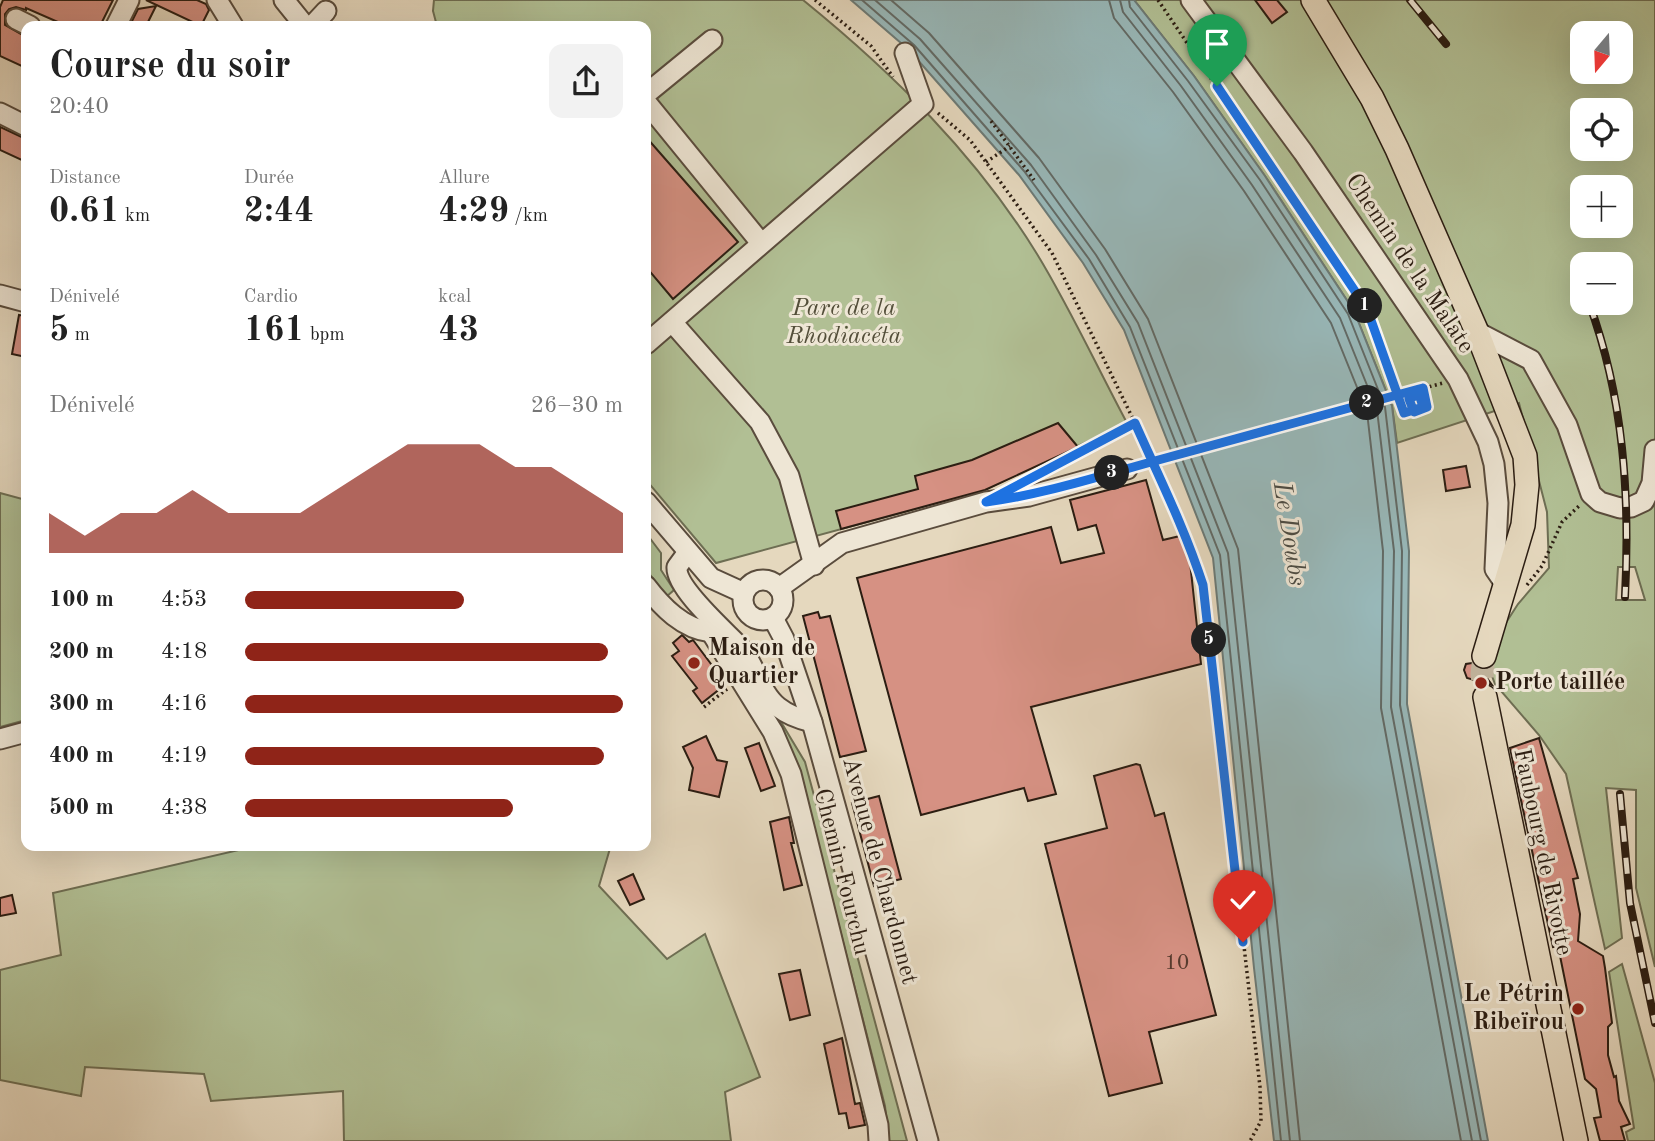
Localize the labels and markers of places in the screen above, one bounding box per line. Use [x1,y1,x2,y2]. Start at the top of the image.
pin [1187,14,1247,86]
pin: 1 [1348,288,1382,324]
pin: 2 [1350,386,1384,420]
pin: 3 [1094,456,1130,490]
pin: 5 [1192,622,1226,658]
place label: Maison de Quartier [708,637,815,689]
marker: Maison de Quartier [686,655,702,671]
place label: Porte taillée [1495,671,1625,695]
marker: Porte taillée [1473,675,1489,691]
pin [1213,870,1273,942]
place label: Le Pétrin Ribeïrou [1463,983,1564,1035]
marker: Le Pétrin Ribeïrou [1570,1001,1586,1017]

